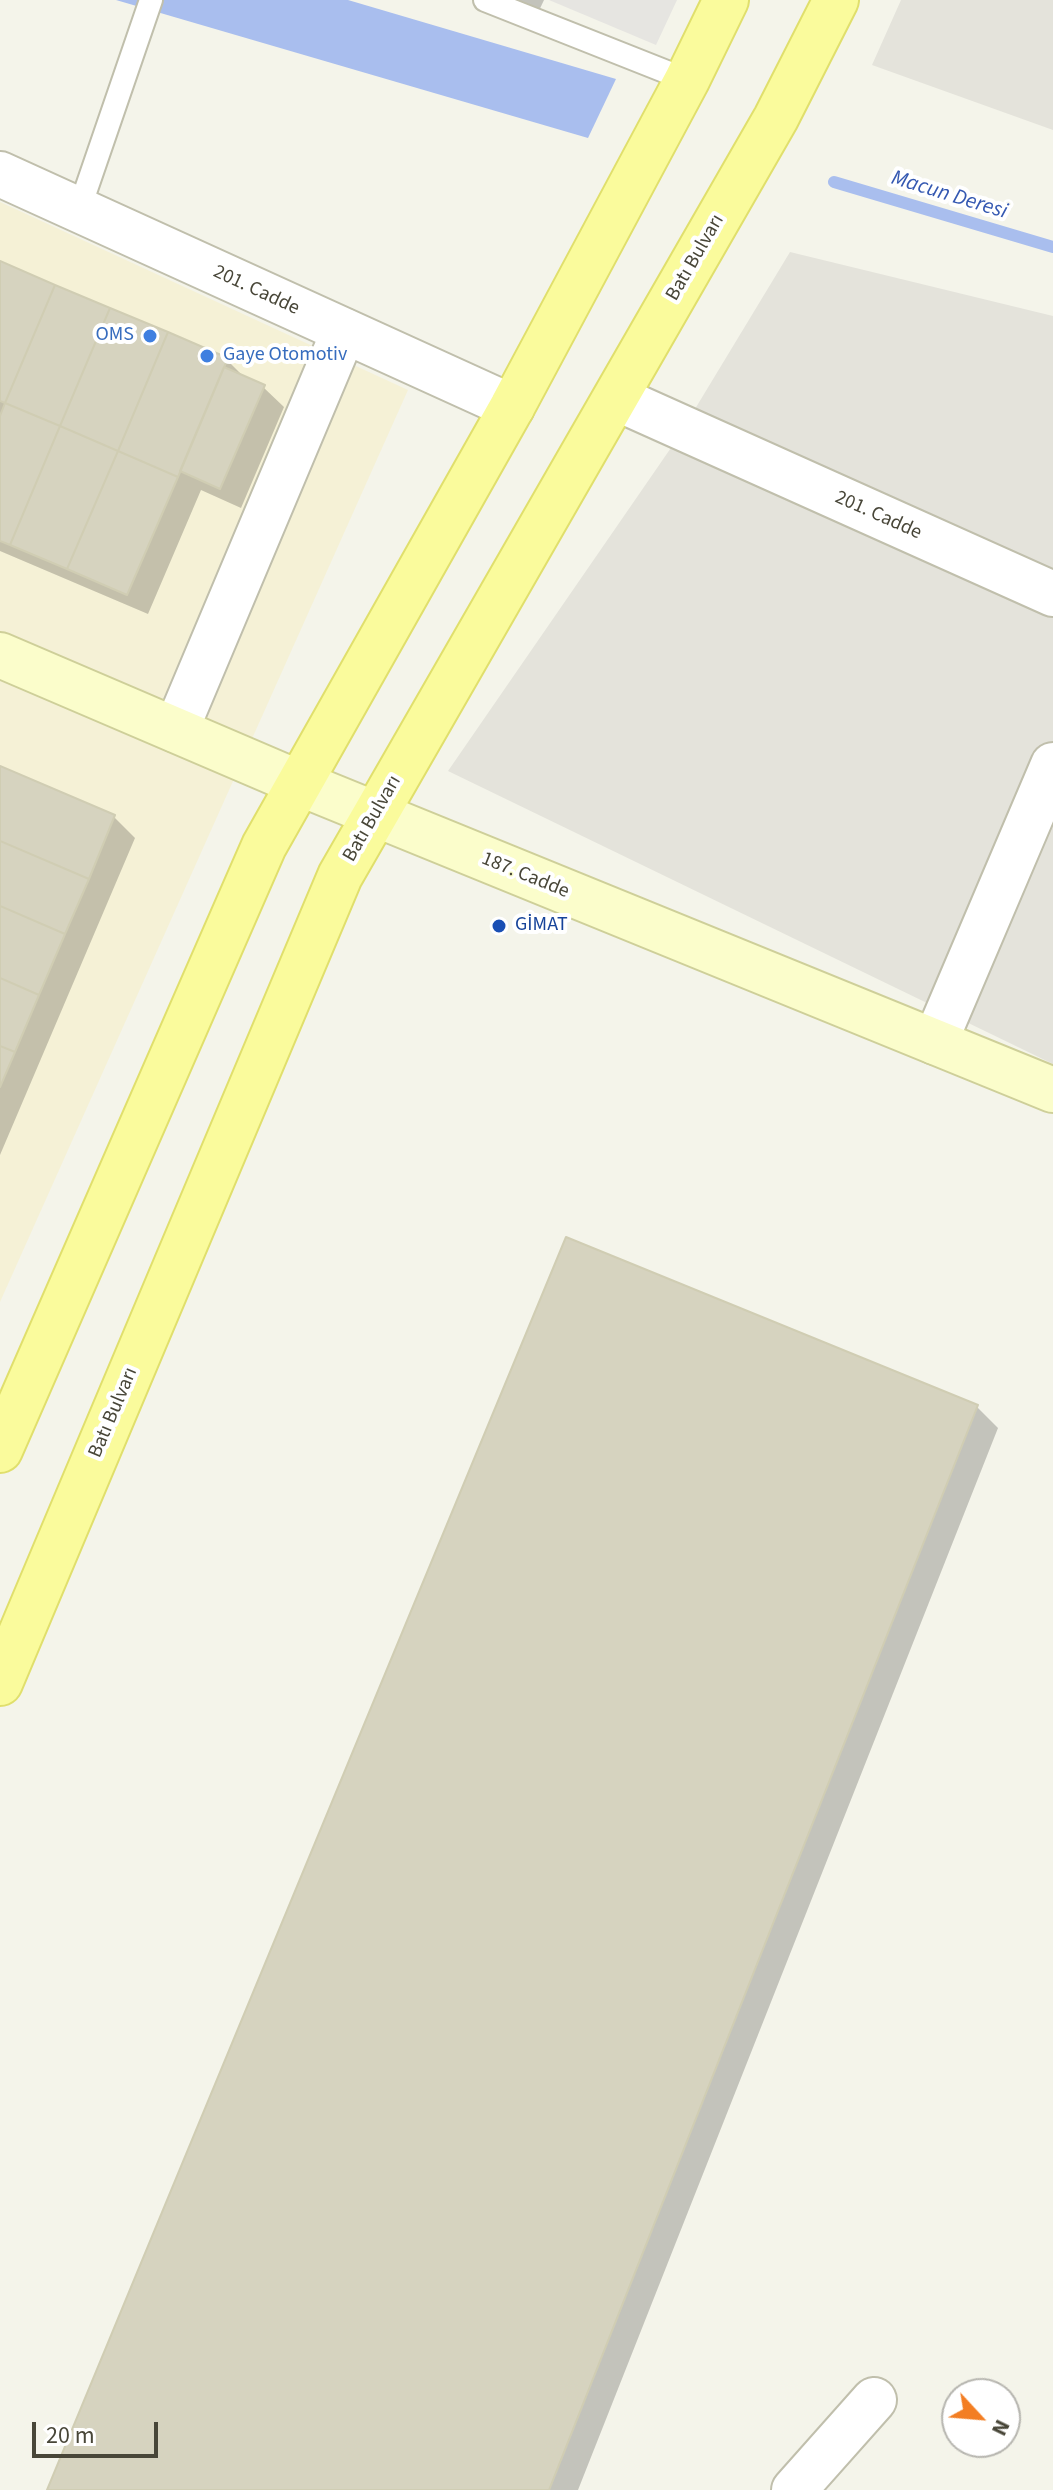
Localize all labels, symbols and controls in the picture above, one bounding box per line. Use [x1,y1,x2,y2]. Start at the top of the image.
water label: Macun Deresi [888,166,1010,226]
street label: Batı Bulvarı [662,210,730,306]
street label: 201. Cadde [209,261,303,321]
place label: OMS [96,324,134,348]
marker: OMS [141,327,159,345]
place label: Gaye Otomotiv [223,344,347,368]
marker: Gaye Otomotiv [198,347,216,365]
street label: 201. Cadde [831,486,925,546]
street label: Batı Bulvarı [339,771,407,867]
street label: 187. Cadde [478,848,572,904]
place label: GİMAT [515,914,568,938]
marker: GİMAT [490,917,508,935]
street label: Batı Bulvarı [84,1364,144,1462]
north arrow [941,2378,1021,2458]
scale bar [36,2406,162,2456]
text: N [983,2414,1018,2441]
text: 20 m [46,2418,95,2453]

